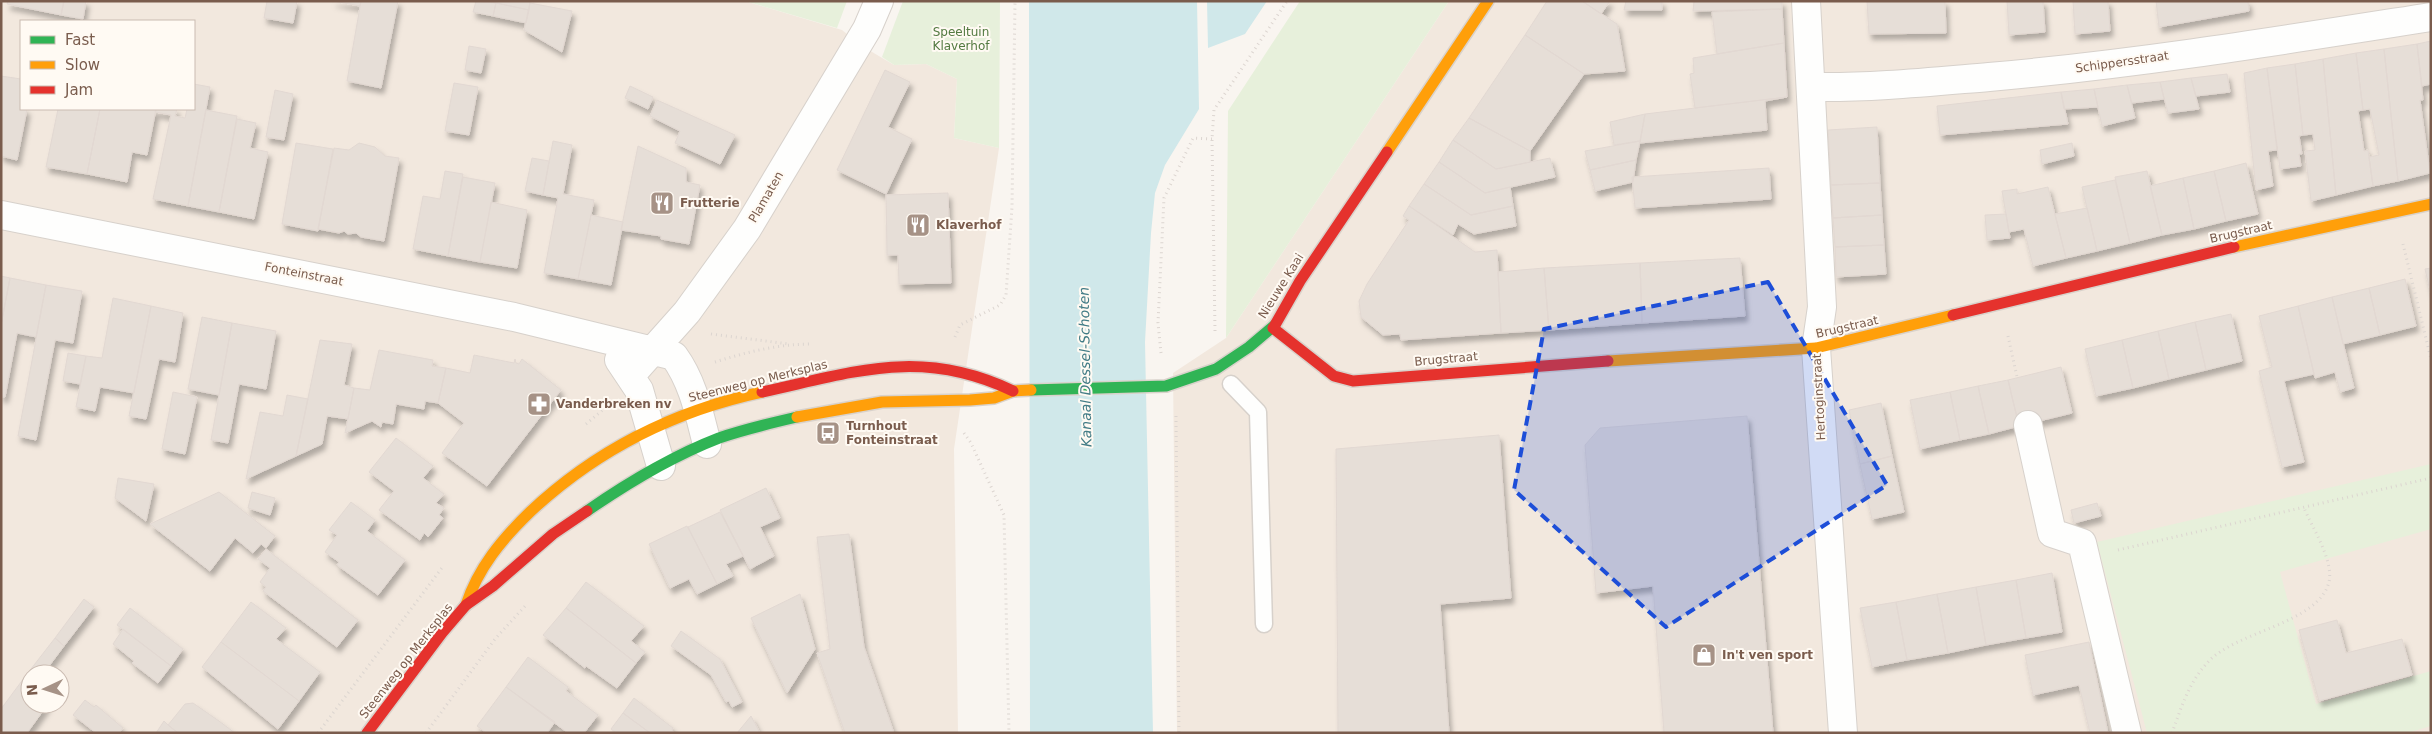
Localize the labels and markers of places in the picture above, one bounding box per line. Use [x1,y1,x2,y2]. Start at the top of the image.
restaurant icon: Frutterie [649,190,675,216]
place label: Frutterie [680,196,740,210]
restaurant icon: Klaverhof [905,212,931,238]
place label: Klaverhof [936,218,1002,232]
pharmacy icon: Vanderbreken nv [526,391,552,417]
place label: Vanderbreken nv [556,397,672,411]
place label: Turnhout Fonteinstraat [846,419,938,447]
bus stop icon: Turnhout Fonteinstraat [815,420,841,446]
shop icon: In't ven sport [1691,642,1717,668]
place label: In't ven sport [1722,648,1813,662]

